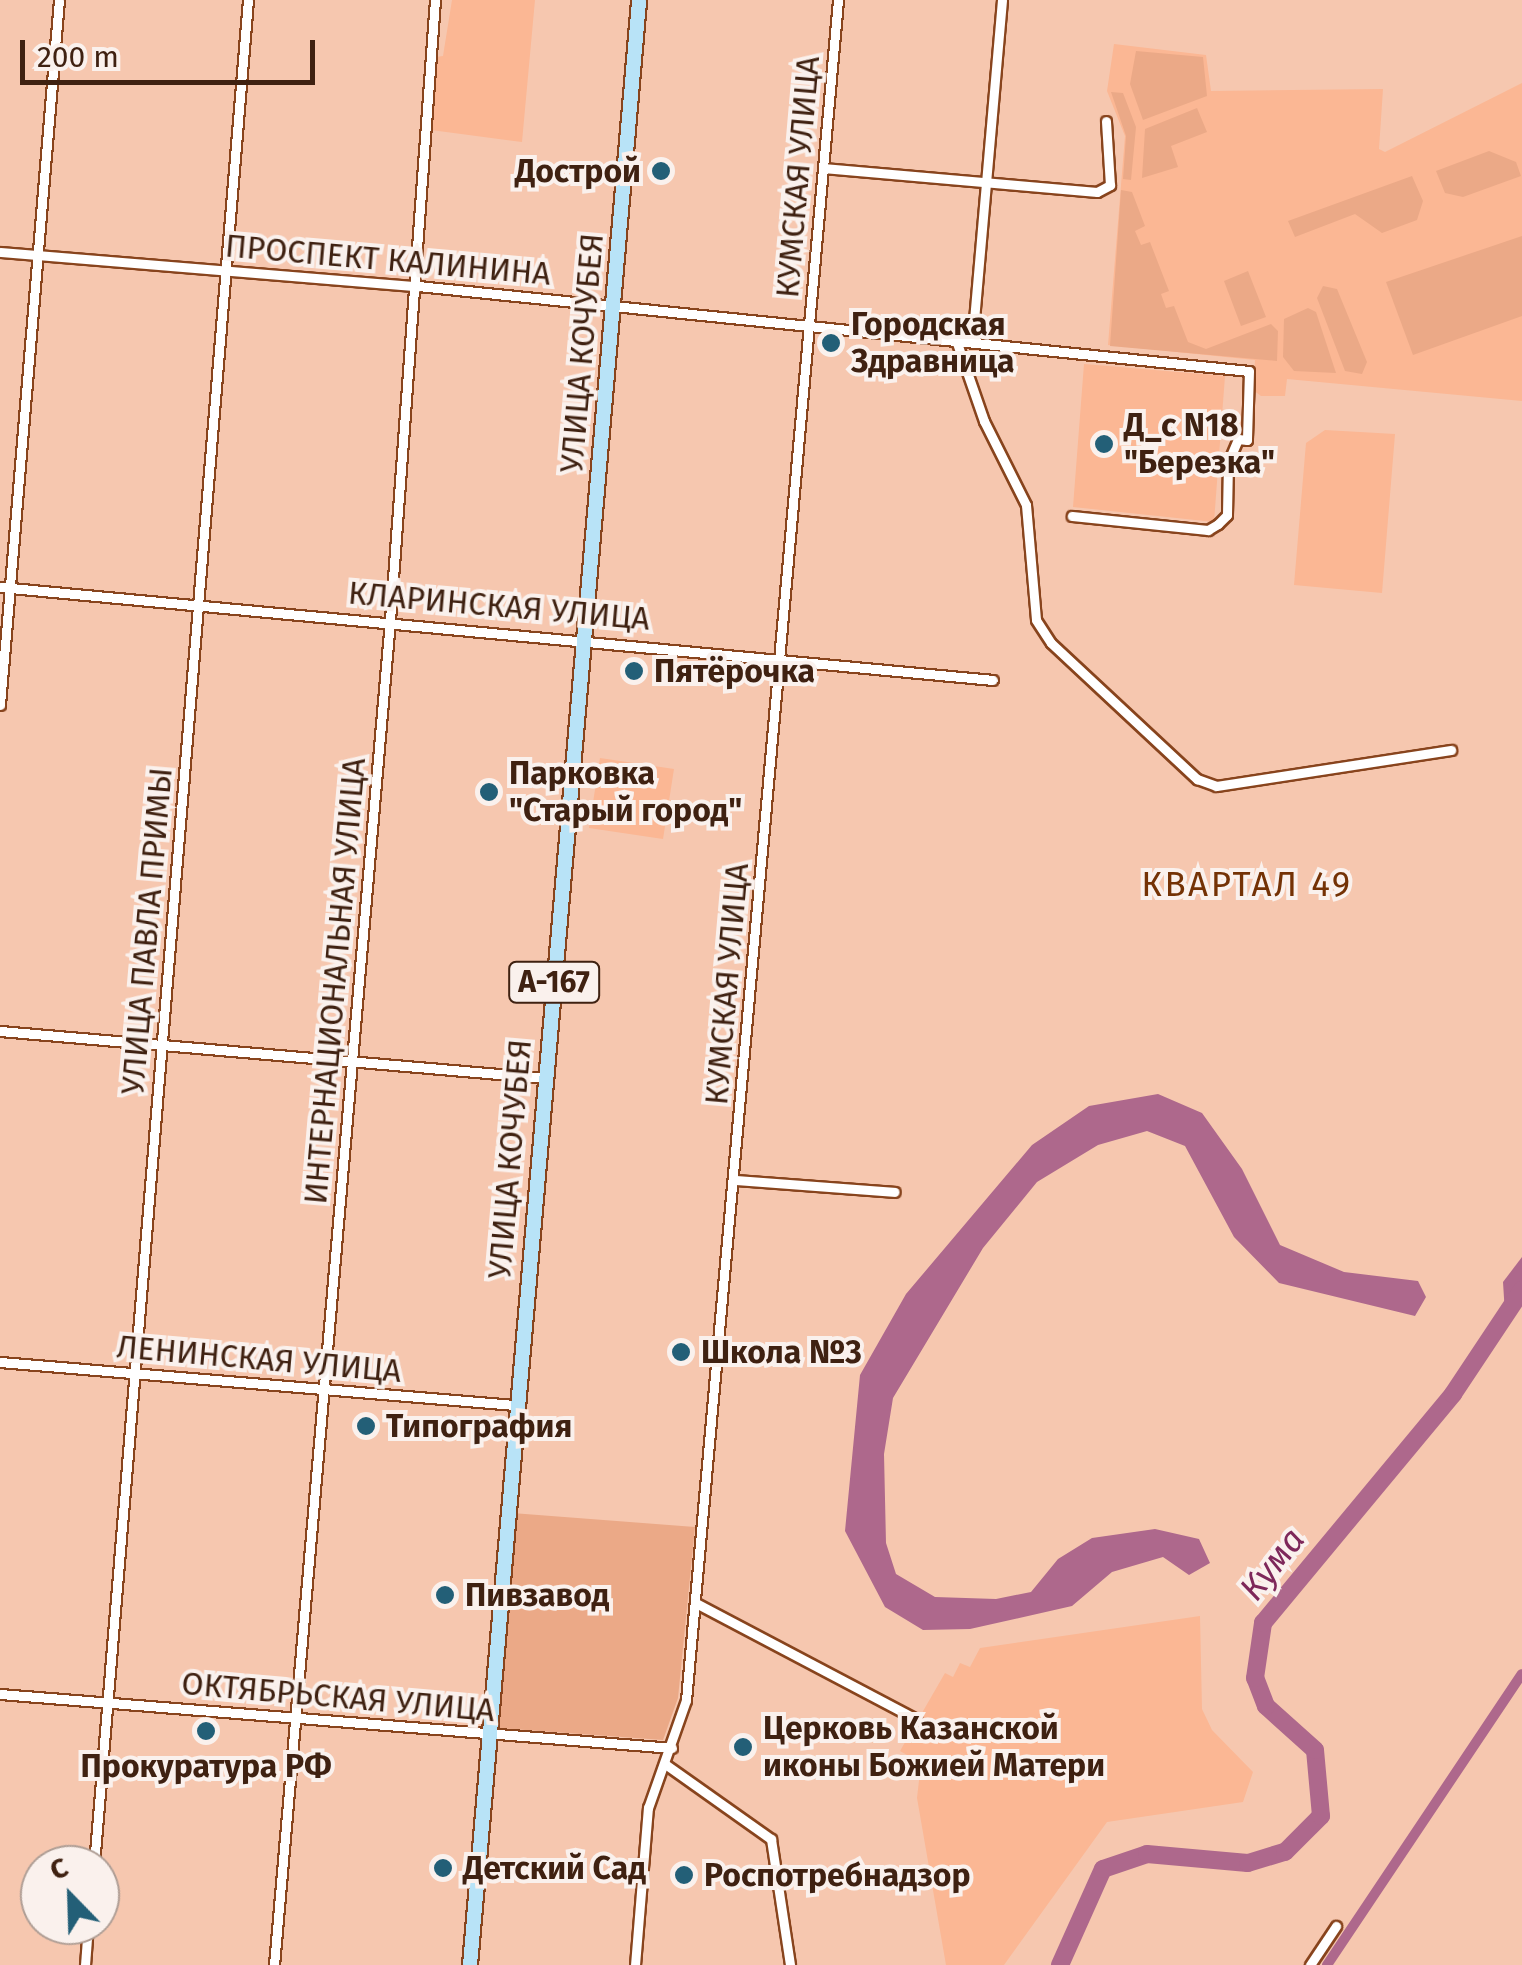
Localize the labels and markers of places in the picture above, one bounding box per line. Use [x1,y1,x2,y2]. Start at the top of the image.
place label: Дострой [515,152,641,190]
marker: Дострой [650,160,672,182]
place label: Городская Здравница [851,306,1014,381]
marker: Городская Здравница [820,332,842,354]
place label: Д_с N18 "Березка" [1124,407,1275,482]
marker: Д_с N18 "Березка" [1093,433,1115,455]
place label: Пятёрочка [654,652,815,690]
marker: Пятёрочка [623,660,645,682]
place label: Парковка "Старый город" [509,755,742,830]
marker: Парковка "Старый город" [478,781,500,803]
place label: Школа №3 [701,1333,862,1371]
marker: Школа №3 [670,1341,692,1363]
place label: Типография [386,1407,572,1445]
marker: Типография [355,1415,377,1437]
place label: Пивзавод [465,1576,609,1614]
marker: Пивзавод [434,1584,456,1606]
place label: Церковь Казанской иконы Божией Матери [763,1710,1105,1785]
marker: Прокуратура РФ [195,1720,217,1742]
marker: Церковь Казанской иконы Божией Матери [732,1736,754,1758]
place label: Прокуратура РФ [81,1747,331,1785]
place label: Детский Сад [463,1849,646,1887]
place label: Роспотребнадзор [704,1856,971,1894]
marker: Детский Сад [432,1857,454,1879]
marker: Роспотребнадзор [673,1864,695,1886]

